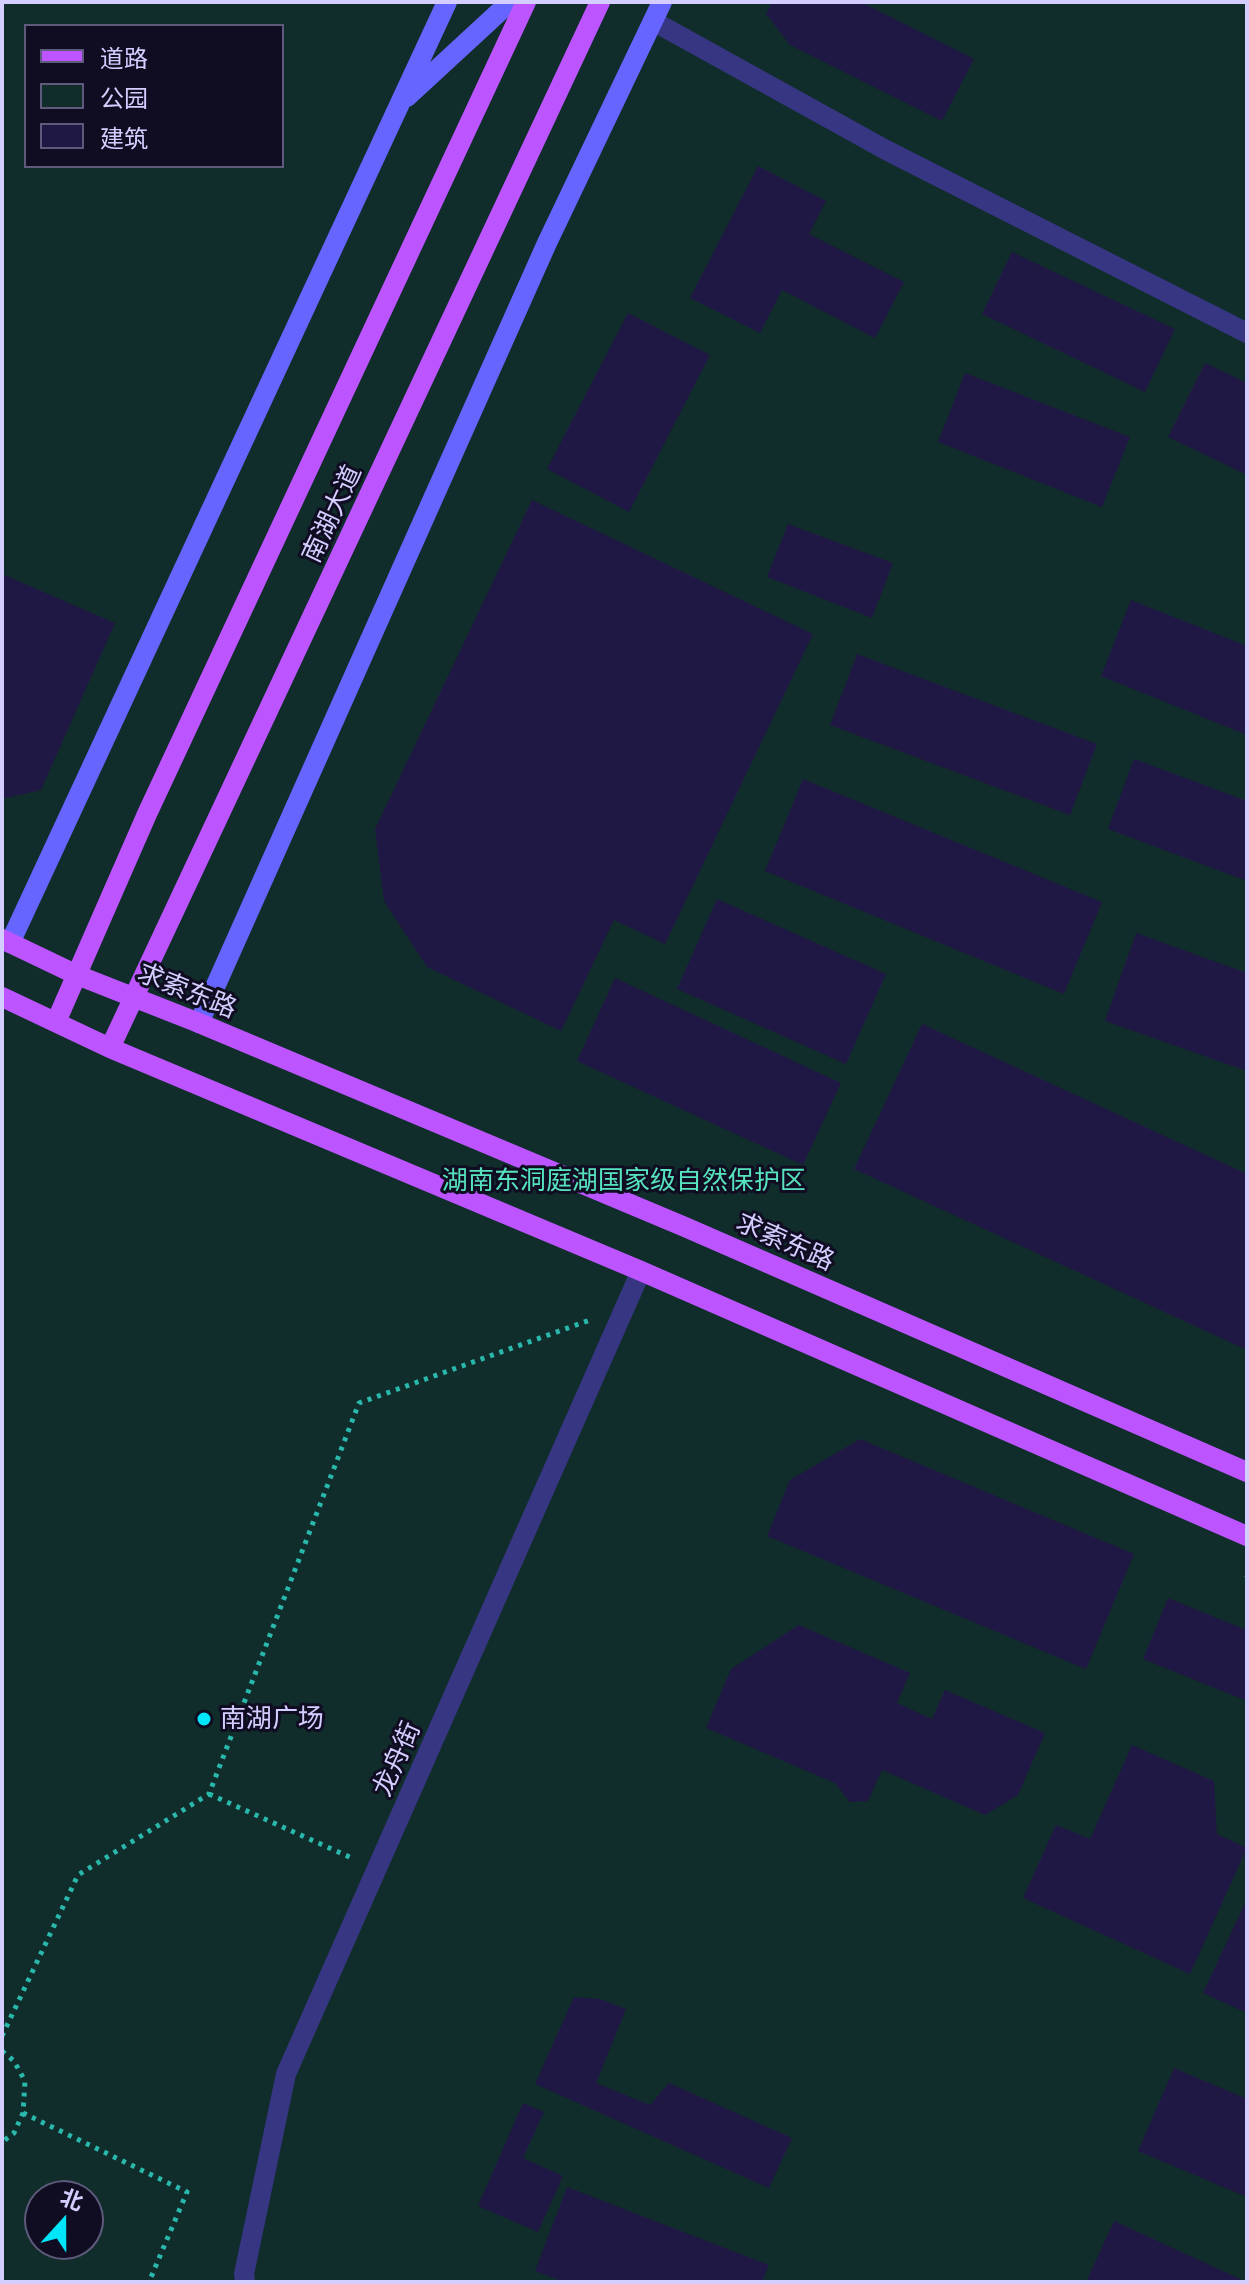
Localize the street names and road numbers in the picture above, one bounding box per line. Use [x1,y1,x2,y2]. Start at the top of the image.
street label: 南湖大道 [296,460,368,568]
street label: 求索东路 [133,957,241,1025]
street label: 求索东路 [731,1207,839,1277]
street label: 龙舟街 [367,1717,427,1801]

